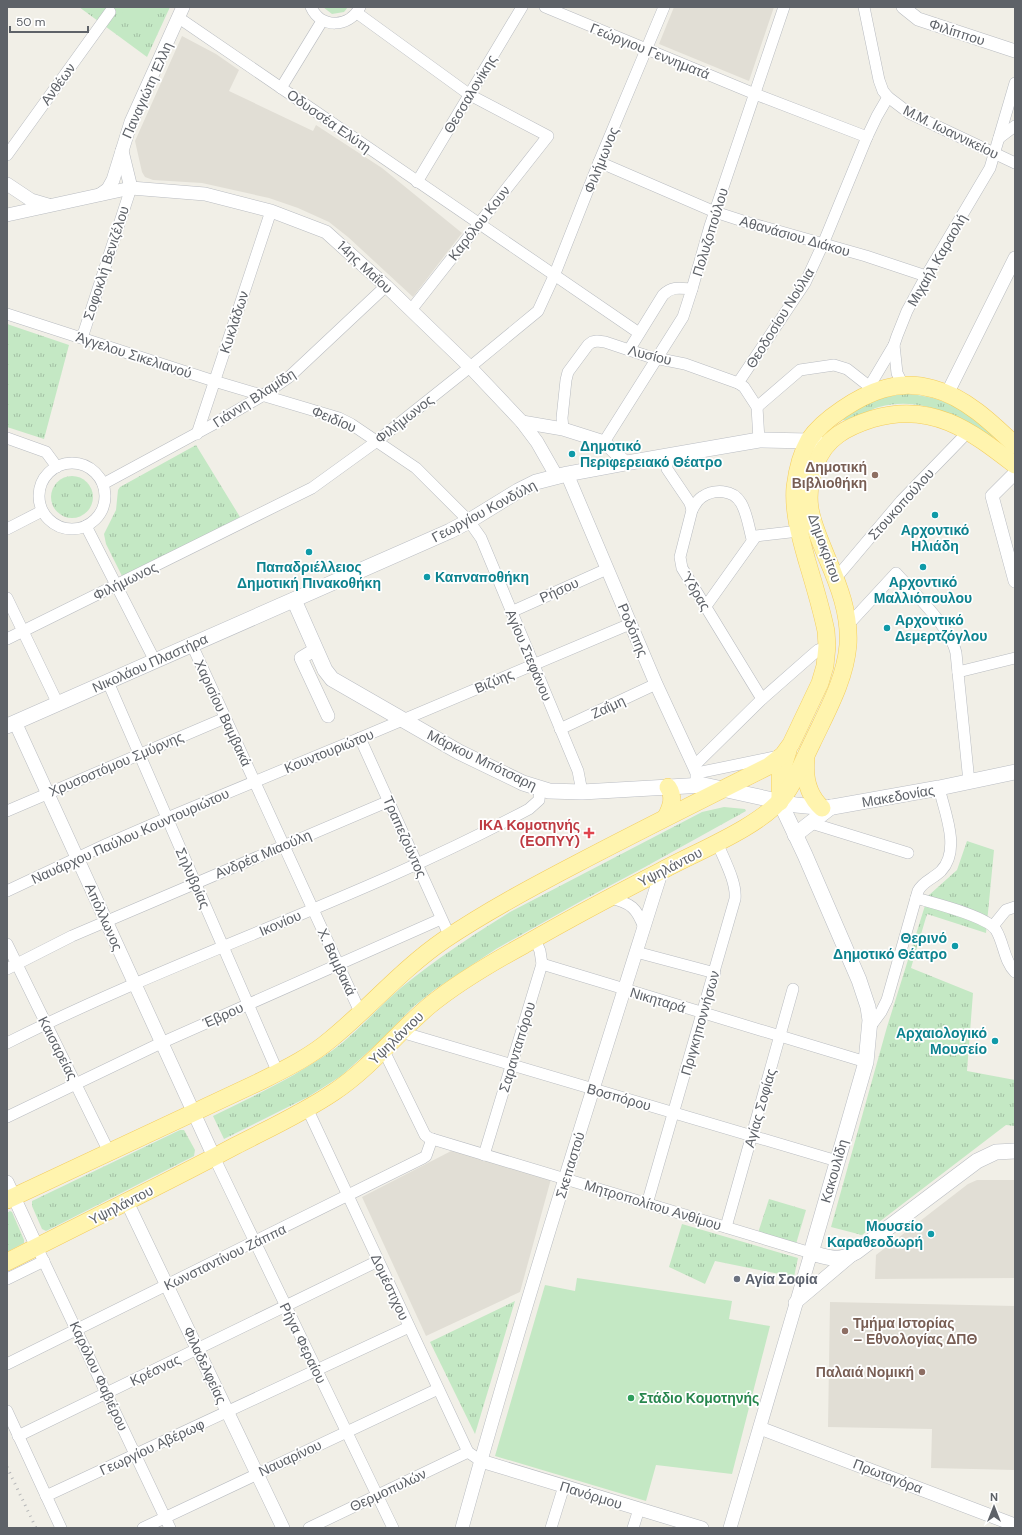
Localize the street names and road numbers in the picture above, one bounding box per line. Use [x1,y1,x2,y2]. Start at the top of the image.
street label: Φιλίππου [927,14,987,50]
street label: Γεώργιου Γεννηματά [588,19,712,83]
street label: Παναγιώτη Έλλη [118,39,176,141]
street label: Θεσσαλονίκης [439,51,501,137]
street label: Ανθέων [37,59,79,109]
street label: Οδυσσέα Ελύτη [283,85,375,157]
street label: Μ.Μ. Ιωαννικείου [900,101,1002,163]
street label: Φιλήμωνος [580,124,622,196]
street label: Καρόλου Κουν [444,182,514,264]
street label: Πολυζοπούλου [688,186,732,278]
street label: Σοφοκλή Βενιζέλου [79,204,133,322]
street label: Μιχαήλ Καραολή [903,210,971,310]
street label: Αθανάσιου Διάκου [738,212,852,260]
street label: 14ης Μαΐου [333,237,397,297]
street label: Θεοδοσίου Νούλια [742,264,818,372]
street label: Κυκλάδων [215,288,253,356]
street label: Άγγελου Σικελιανού [74,328,194,382]
street label: Λυσίου [626,341,674,369]
street label: Γιάννη Βλαμίδη [209,365,299,431]
street label: Φιλήμωνος [371,390,437,448]
street label: Φειδίου [309,402,359,436]
street label: Στουκοπούλου [864,465,938,543]
street label: Γεωργίου Κονδύλη [428,476,540,546]
street label: Δημοκρίτου [804,511,846,585]
street label: Φιλήμωνος [90,558,160,604]
street label: Ύδρας [677,568,715,614]
street label: Ρήσου [537,573,581,607]
street label: Ροδόπης [614,601,652,660]
street label: Αγίου Στεφάνου [502,607,556,703]
street label: Νικολάου Πλαστήρα [89,629,211,697]
street label: Χαρισίου Βαμβακά [190,657,256,769]
street label: Βιζύης [472,665,517,697]
street label: Ζαΐμη [588,691,628,723]
street label: Κουντουριώτου [282,725,376,777]
street label: Μάρκου Μπότσαρη [424,726,540,794]
street label: Χρυσοστόμου Σμύρνης [46,727,186,801]
street label: Μακεδονίας [860,781,936,811]
street label: Ναυάρχου Παύλου Κουντουριώτου [28,784,232,888]
street label: Τραπεζούντος [379,793,431,881]
street label: Ανδρέα Μιαούλη [212,826,314,882]
street label: Υψηλάντου [635,843,705,891]
street label: Σηλυβρίας [172,845,214,911]
street label: Απόλλωνος [81,880,127,954]
street label: Ικονίου [256,906,304,940]
street label: Χ. Βαμβακά [314,925,360,999]
street label: Πριγκηποννήσων [676,969,724,1077]
street label: Νικηταρά [628,983,688,1017]
street label: Έβρου [199,998,246,1032]
street label: Σαρανταπόρου [495,1000,539,1094]
street label: Υψηλάντου [365,1007,427,1069]
street label: Καισαρείας [34,1013,82,1083]
street label: Αγίας Σοφίας [740,1066,780,1150]
street label: Βοσπόρου [585,1079,653,1115]
street label: Σκεπαστού [551,1130,589,1200]
street label: Κακουλίδη [816,1137,852,1205]
street label: Μητροπολίτου Ανθίμου [582,1176,724,1234]
street label: Υψηλάντου [86,1181,156,1229]
street label: Κωνσταντίνου Ζάππα [161,1220,289,1294]
street label: Δομέστιχου [367,1251,413,1323]
street label: Ρήγα Φεραίου [276,1300,330,1386]
street label: Καρόλου Φαβιέρου [66,1318,132,1434]
street label: Φιλαδελφείας [179,1323,231,1407]
street label: Κρέσνας [127,1350,183,1390]
street label: Γεωργίου Αβέρωφ [97,1415,207,1479]
street label: Ναυαρίνου [256,1436,324,1480]
street label: Πρωταγόρα [851,1455,925,1497]
street label: Θερμοπυλών [347,1464,429,1516]
street label: Πανόρμου [558,1477,624,1513]

